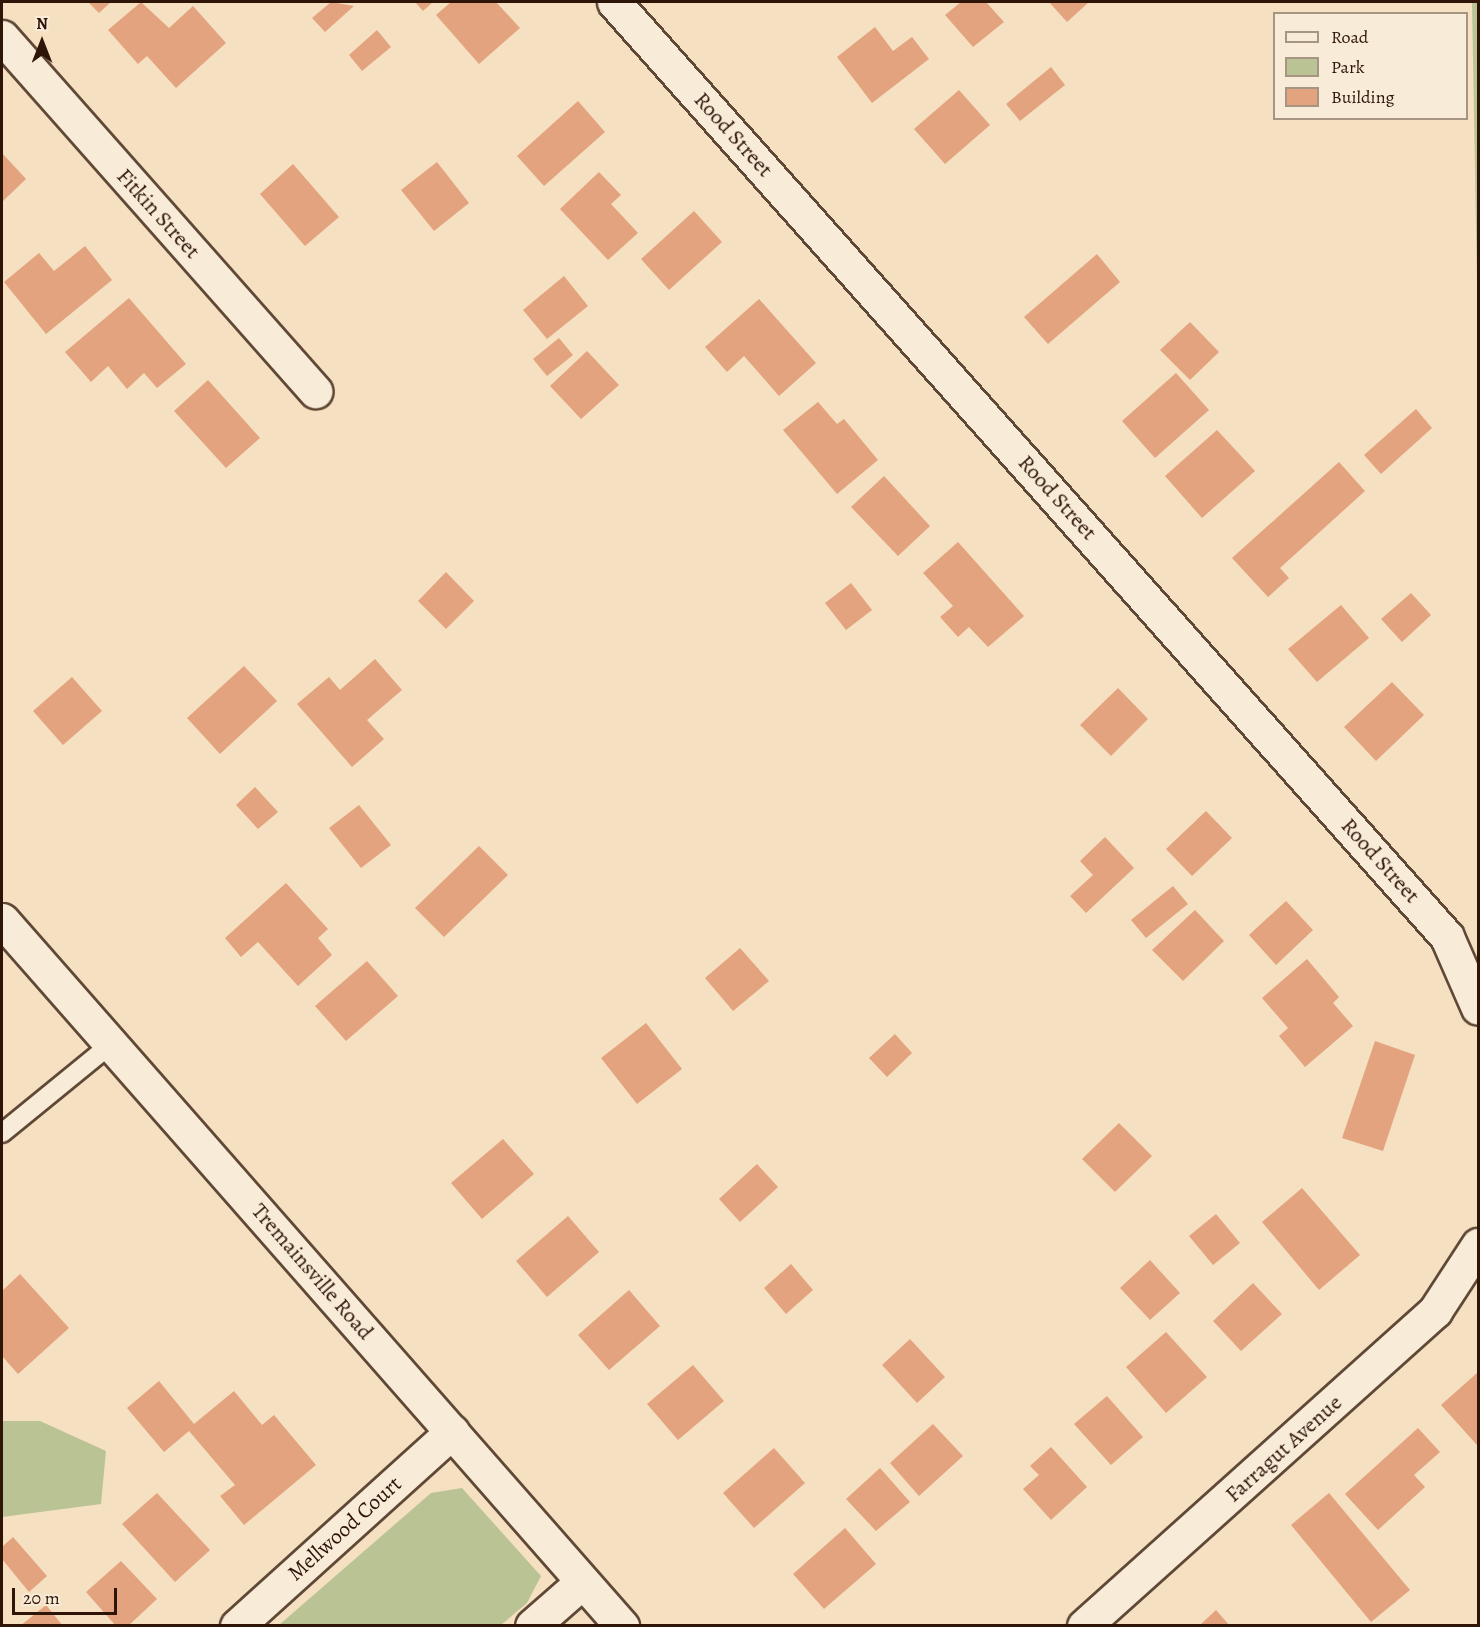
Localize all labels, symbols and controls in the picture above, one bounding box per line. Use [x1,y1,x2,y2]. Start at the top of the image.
north arrow [12,12,72,72]
legend [1273,12,1468,120]
text: N [36,13,48,35]
text: Road [1331,25,1368,49]
text: Park [1331,55,1365,79]
text: Building [1331,85,1395,109]
street label: Rood Street [688,87,778,183]
street label: Fitkin Street [111,164,205,264]
street label: Rood Street [1012,450,1102,546]
street label: Rood Street [1335,813,1425,909]
street label: Tremainsville Road [246,1199,378,1345]
street label: Farragut Avenue [1220,1390,1348,1508]
street label: Mellwood Court [283,1471,407,1587]
scale bar [15,1576,120,1614]
text: 20 m [23,1586,60,1610]

